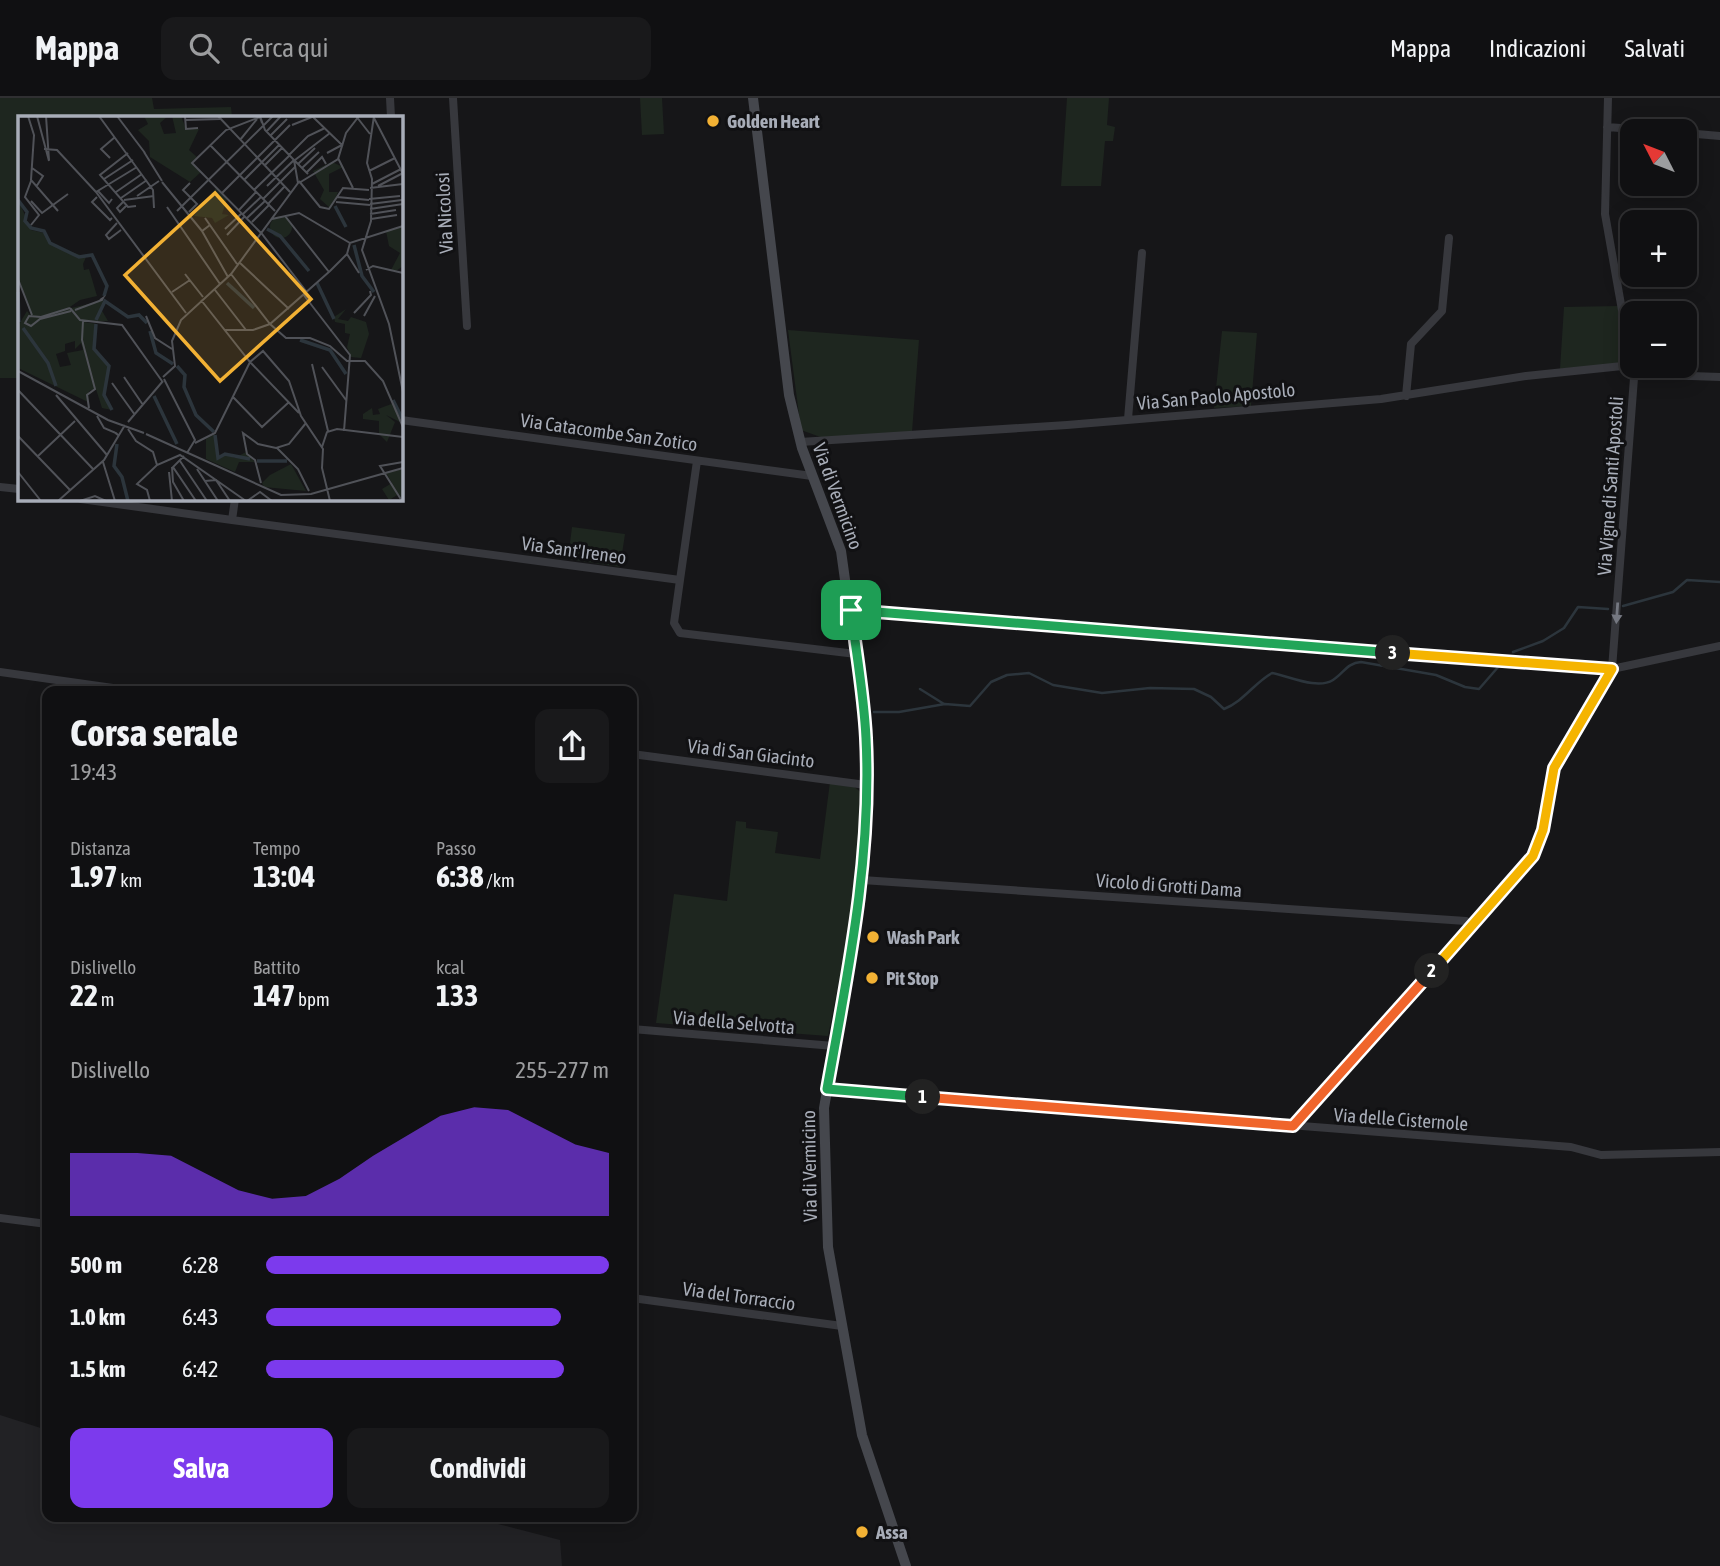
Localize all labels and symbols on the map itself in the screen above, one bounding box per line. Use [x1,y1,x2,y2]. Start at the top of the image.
place label: Golden Heart [727,110,820,132]
marker: Golden Heart [705,113,721,129]
inset map [18,116,402,500]
north arrow [1620,119,1698,196]
street label: Via Nicolosi [431,172,457,254]
street label: Via San Paolo Apostolo [1136,378,1296,414]
street label: Via Vigne di Santi Apostoli [1593,396,1627,576]
street label: Via Catacombe San Zotico [519,409,699,455]
street label: Via di Vermicino [809,440,867,552]
street label: Via Sant'Ireneo [520,532,628,568]
pin [821,580,881,640]
one-way arrow [1611,602,1622,624]
pin: 3 [1376,636,1410,670]
street label: Via di San Giacinto [686,734,816,772]
street label: Vicolo di Grotti Dama [1095,869,1243,901]
place label: Wash Park [886,926,960,948]
marker: Wash Park [865,929,881,945]
pin: 2 [1414,954,1450,988]
place label: Pit Stop [886,967,939,989]
marker: Pit Stop [864,970,880,986]
street label: Via della Selvotta [672,1006,796,1038]
pin: 1 [906,1080,940,1114]
street label: Via delle Cisternole [1333,1103,1469,1135]
street label: Via di Vermicino [797,1110,821,1222]
street label: Via del Torraccio [681,1277,797,1315]
place label: Assa [875,1521,908,1543]
marker: Assa [854,1524,870,1540]

